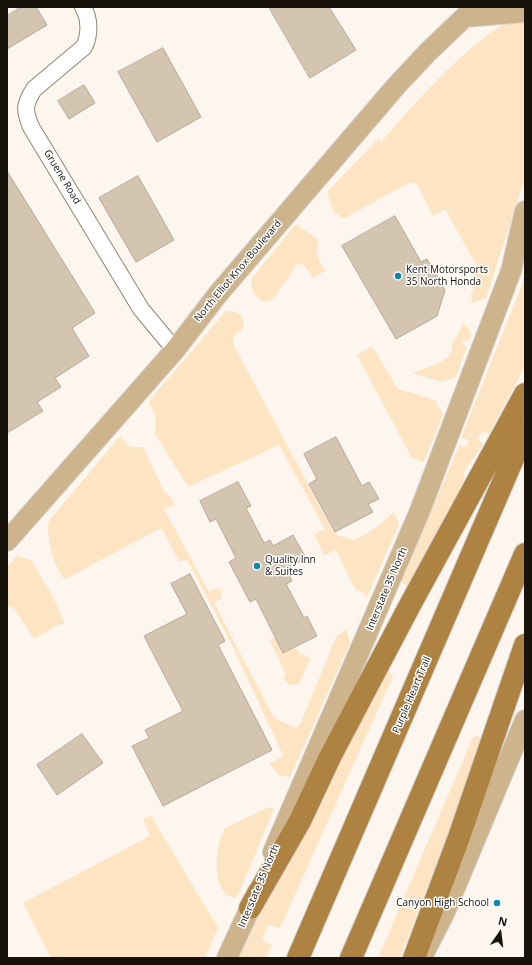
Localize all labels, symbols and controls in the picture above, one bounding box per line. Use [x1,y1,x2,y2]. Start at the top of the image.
street label: Gruene Road [41,148,83,206]
street label: North Elliot Knox Boulevard [192,218,284,324]
place label: Kent Motorsports 35 North Honda [406,264,488,288]
marker: Kent Motorsports 35 North Honda [393,271,403,281]
street label: Interstate 35 North [364,546,410,632]
place label: Quality Inn & Suites [265,554,316,578]
marker: Quality Inn & Suites [252,561,262,571]
street label: Purple Heart Trail [390,655,434,735]
street label: Interstate 35 North [236,843,282,929]
place label: Canyon High School [396,897,489,909]
marker: Canyon High School [492,898,502,908]
north arrow [480,913,520,953]
text: N [497,913,509,929]

